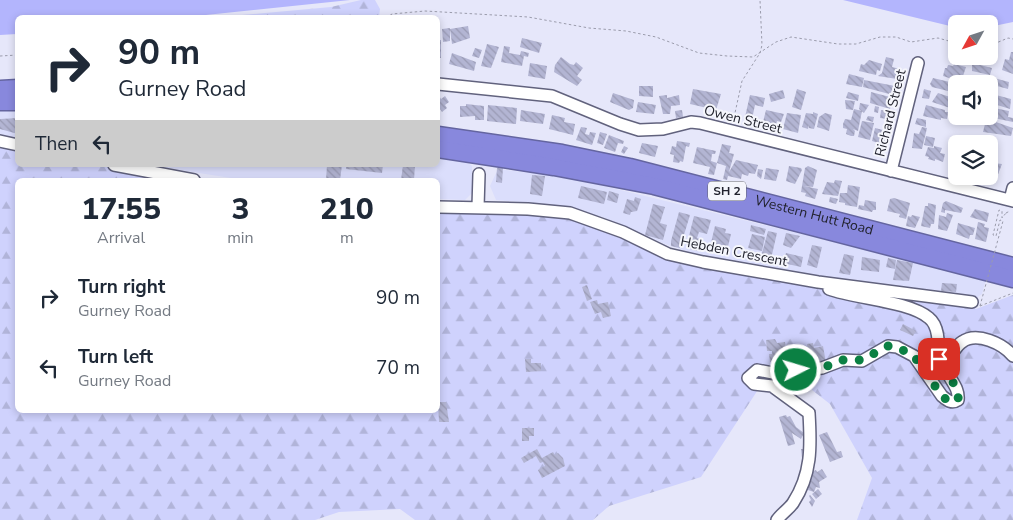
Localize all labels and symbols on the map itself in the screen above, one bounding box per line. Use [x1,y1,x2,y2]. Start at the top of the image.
north arrow [948,15,998,65]
street label: Richard Street [870,67,911,159]
street label: Owen Street [702,101,784,138]
road number: SH 2 [708,182,746,200]
street label: Western Hutt Road [753,191,876,240]
street label: Hebden Crescent [679,232,789,271]
pin [918,338,960,380]
position arrow [769,343,821,395]

